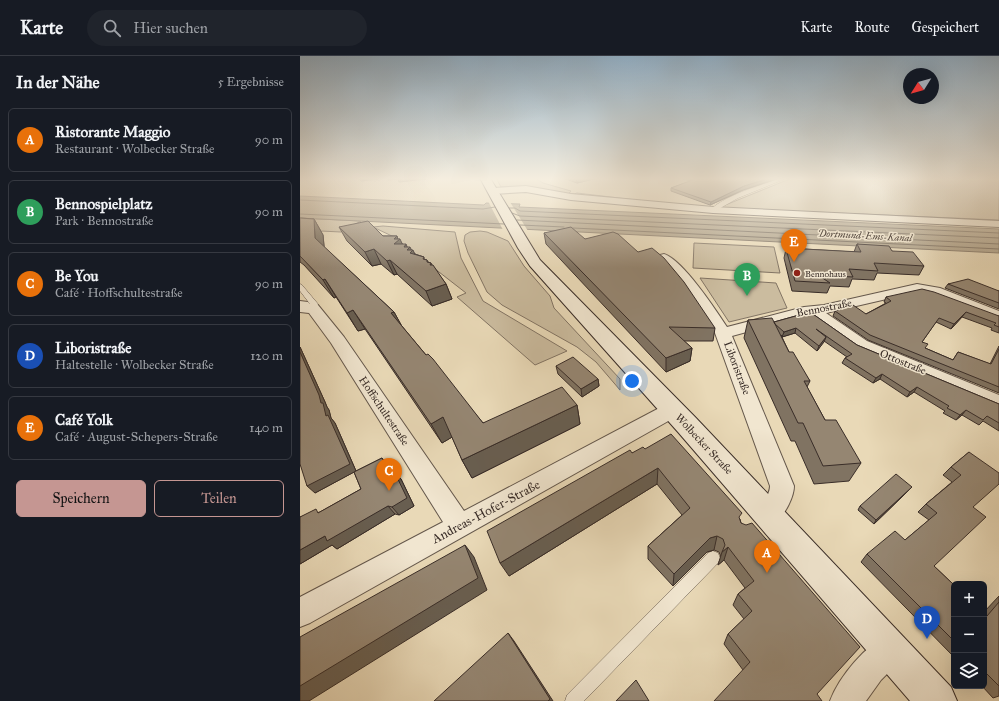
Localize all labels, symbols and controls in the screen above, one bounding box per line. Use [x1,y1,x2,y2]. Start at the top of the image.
search box [87,10,367,46]
text: Karte [20,16,63,39]
icon: search [101,17,123,39]
text: Hier suchen [133,19,208,37]
text: Karte [800,19,832,36]
text: Route [854,19,890,36]
text: Gespeichert [912,19,979,36]
north arrow [903,68,939,104]
text: In der Nähe [16,72,100,93]
text: 5 Ergebnisse [218,74,284,90]
text: Ristorante Maggio [55,123,170,141]
text: A [26,132,34,148]
text: 90 m [255,132,283,148]
text: Restaurant · Wolbecker Straße [55,141,214,157]
text: Bennospielplatz [55,195,152,213]
text: B [26,204,34,220]
text: 90 m [255,204,283,220]
text: Park · Bennostraße [55,213,154,229]
water label: Dortmund-Ems-Kanal [818,228,914,245]
pin: E [781,229,807,262]
pin: B [734,263,760,296]
text: Be You [55,267,99,285]
marker: Bennohaus [792,268,802,278]
place label: Bennohaus [805,268,846,279]
text: C [26,276,34,292]
text: 90 m [255,276,283,292]
text: Café · Hoffschultestraße [55,285,183,301]
street label: Bennostraße [795,296,853,320]
text: Liboristraße [55,339,132,357]
street label: Liboristraße [721,339,753,397]
street label: Ottostraße [878,347,928,377]
text: D [25,348,35,364]
text: 120 m [250,348,283,364]
text: Haltestelle · Wolbecker Straße [55,357,214,373]
your location [622,371,642,391]
street label: Hoffschultestraße [356,374,412,448]
text: Café Yolk [55,411,113,429]
street label: Wolbecker Straße [672,411,736,477]
text: E [25,420,35,436]
text: 140 m [249,420,283,436]
text: Café · August-Schepers-Straße [55,429,218,445]
pin: C [376,458,402,491]
street label: Andreas-Hofer-Straße [428,476,543,548]
button: Speichern [16,480,146,517]
button: Teilen [154,480,284,517]
pin: A [754,540,780,573]
map controls [951,581,987,689]
button: + [951,581,987,617]
pin: D [914,606,940,639]
button: − [951,617,987,653]
button: layers [951,653,987,689]

